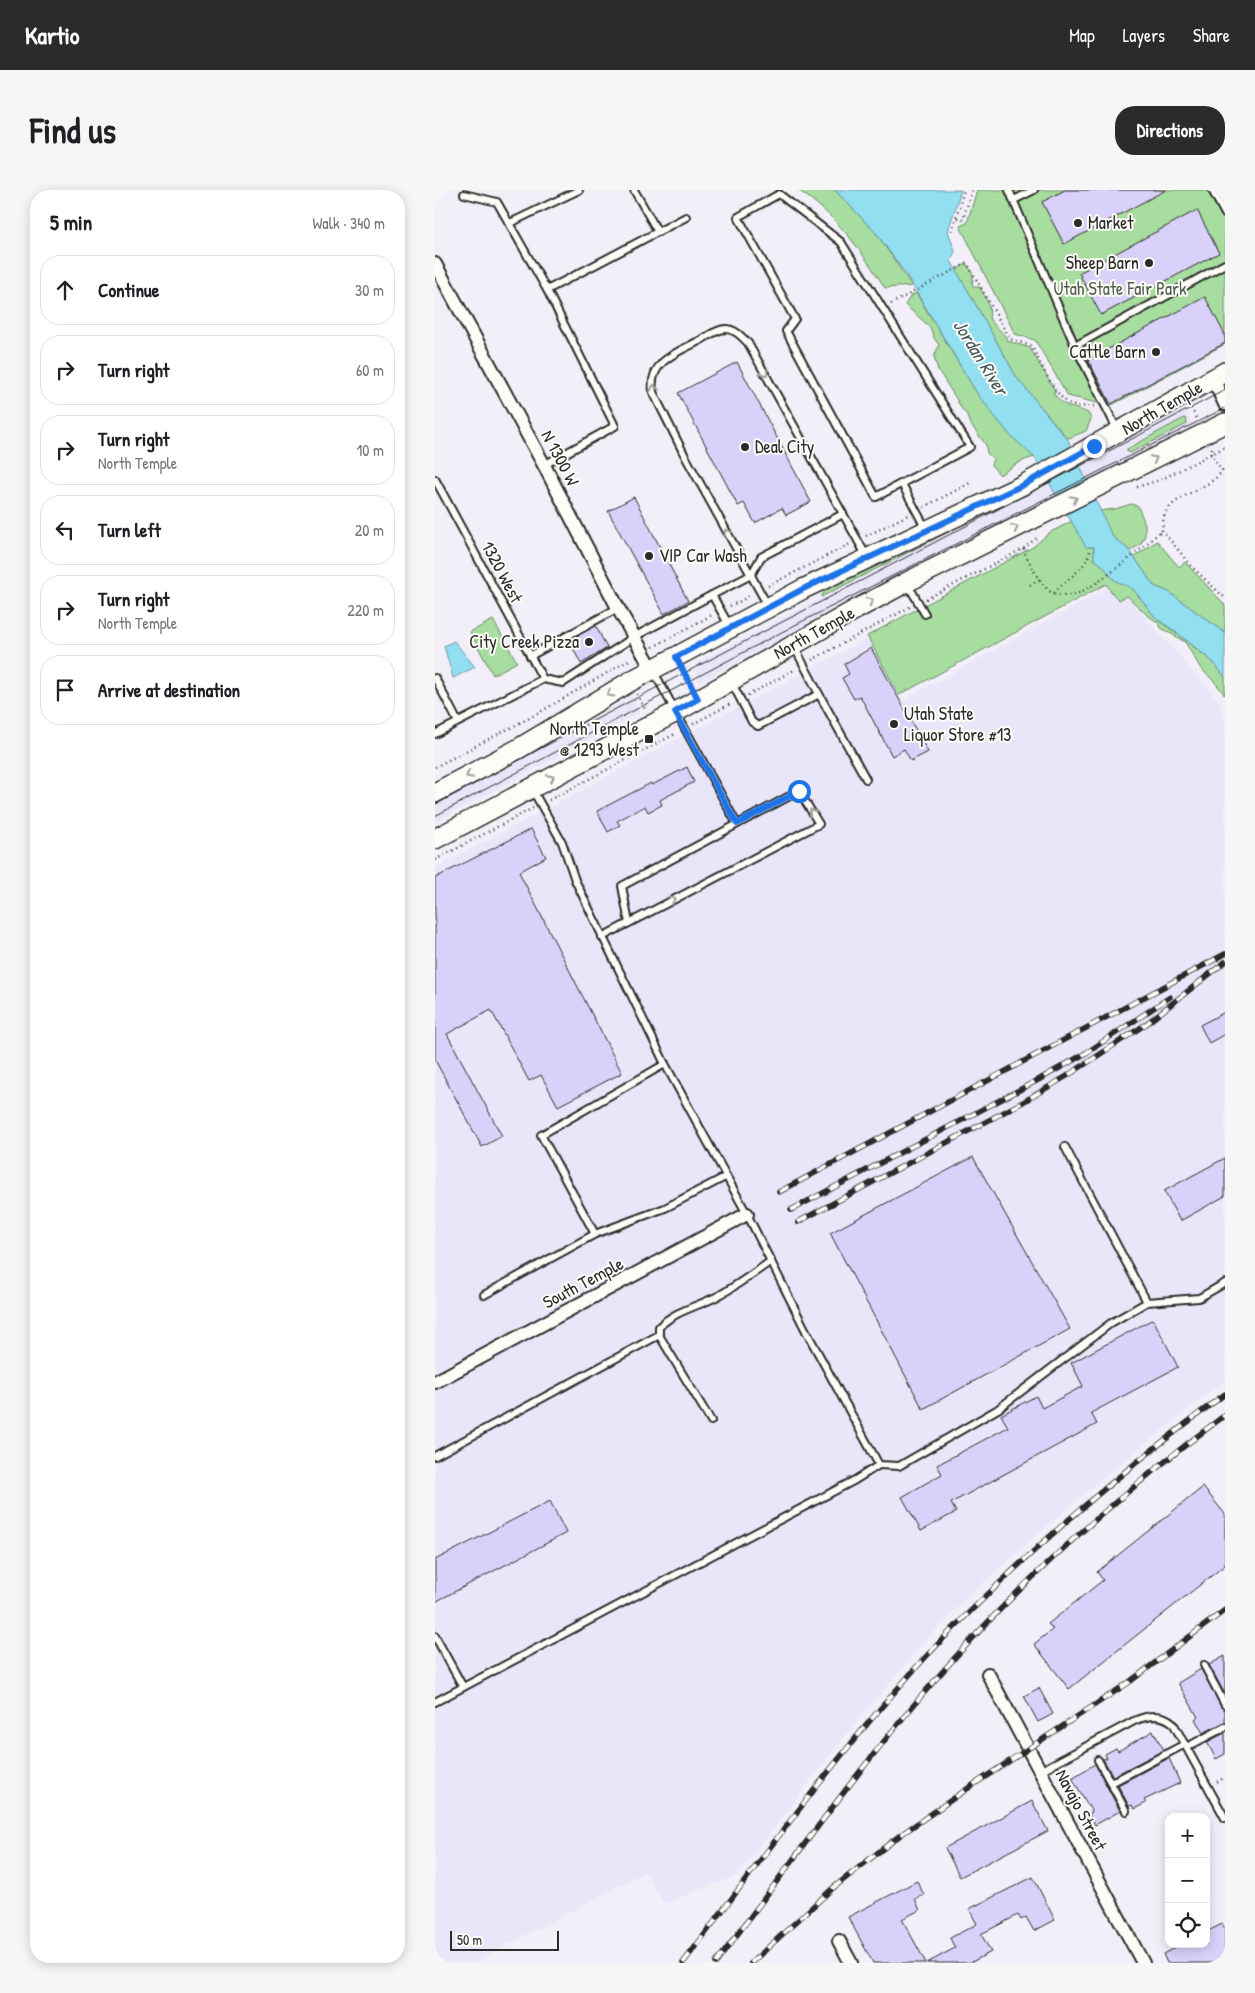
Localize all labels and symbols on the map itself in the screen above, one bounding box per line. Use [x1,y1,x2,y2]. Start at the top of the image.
place label: Market [1088,210,1134,235]
marker: Market [1072,217,1084,229]
place label: Sheep Barn [1066,250,1139,275]
marker: Sheep Barn [1143,257,1155,269]
park label: Utah State Fair Park [1054,276,1187,301]
water label: Jordan River [947,314,1016,402]
place label: Cattle Barn [1069,339,1146,364]
marker: Cattle Barn [1150,346,1162,358]
one-way arrow [759,368,769,377]
street label: North Temple [1117,374,1207,441]
one-way arrow [649,384,660,392]
street label: N 1300 W [535,426,585,490]
place label: Deal City [755,434,815,459]
route end [1083,435,1106,458]
marker: Deal City [739,441,751,453]
one-way arrow [1149,455,1158,465]
one-way arrow [1069,495,1078,505]
one-way arrow [1010,524,1019,534]
one-way arrow [724,528,734,537]
street label: 1320 West [476,536,529,608]
place label: VIP Car Wash [659,543,747,568]
marker: VIP Car Wash [643,550,655,562]
one-way arrow [865,598,874,608]
street label: North Temple [769,600,859,665]
place label: City Creek Pizza [469,629,579,654]
marker: City Creek Pizza [583,636,595,648]
one-way arrow [606,687,615,697]
place label: Utah State Liquor Store #13 [904,701,1011,747]
place label: North Temple @ 1293 West [550,716,640,762]
marker: Utah State Liquor Store #13 [888,718,900,730]
marker: North Temple @ 1293 West [643,733,655,745]
one-way arrow [465,769,474,779]
one-way arrow [545,774,554,784]
route start [788,780,811,803]
one-way arrow [808,808,818,817]
one-way arrow [667,896,676,906]
street label: South Temple [538,1251,628,1314]
street label: Navajo Street [1050,1765,1114,1855]
scale bar [450,1928,559,1951]

